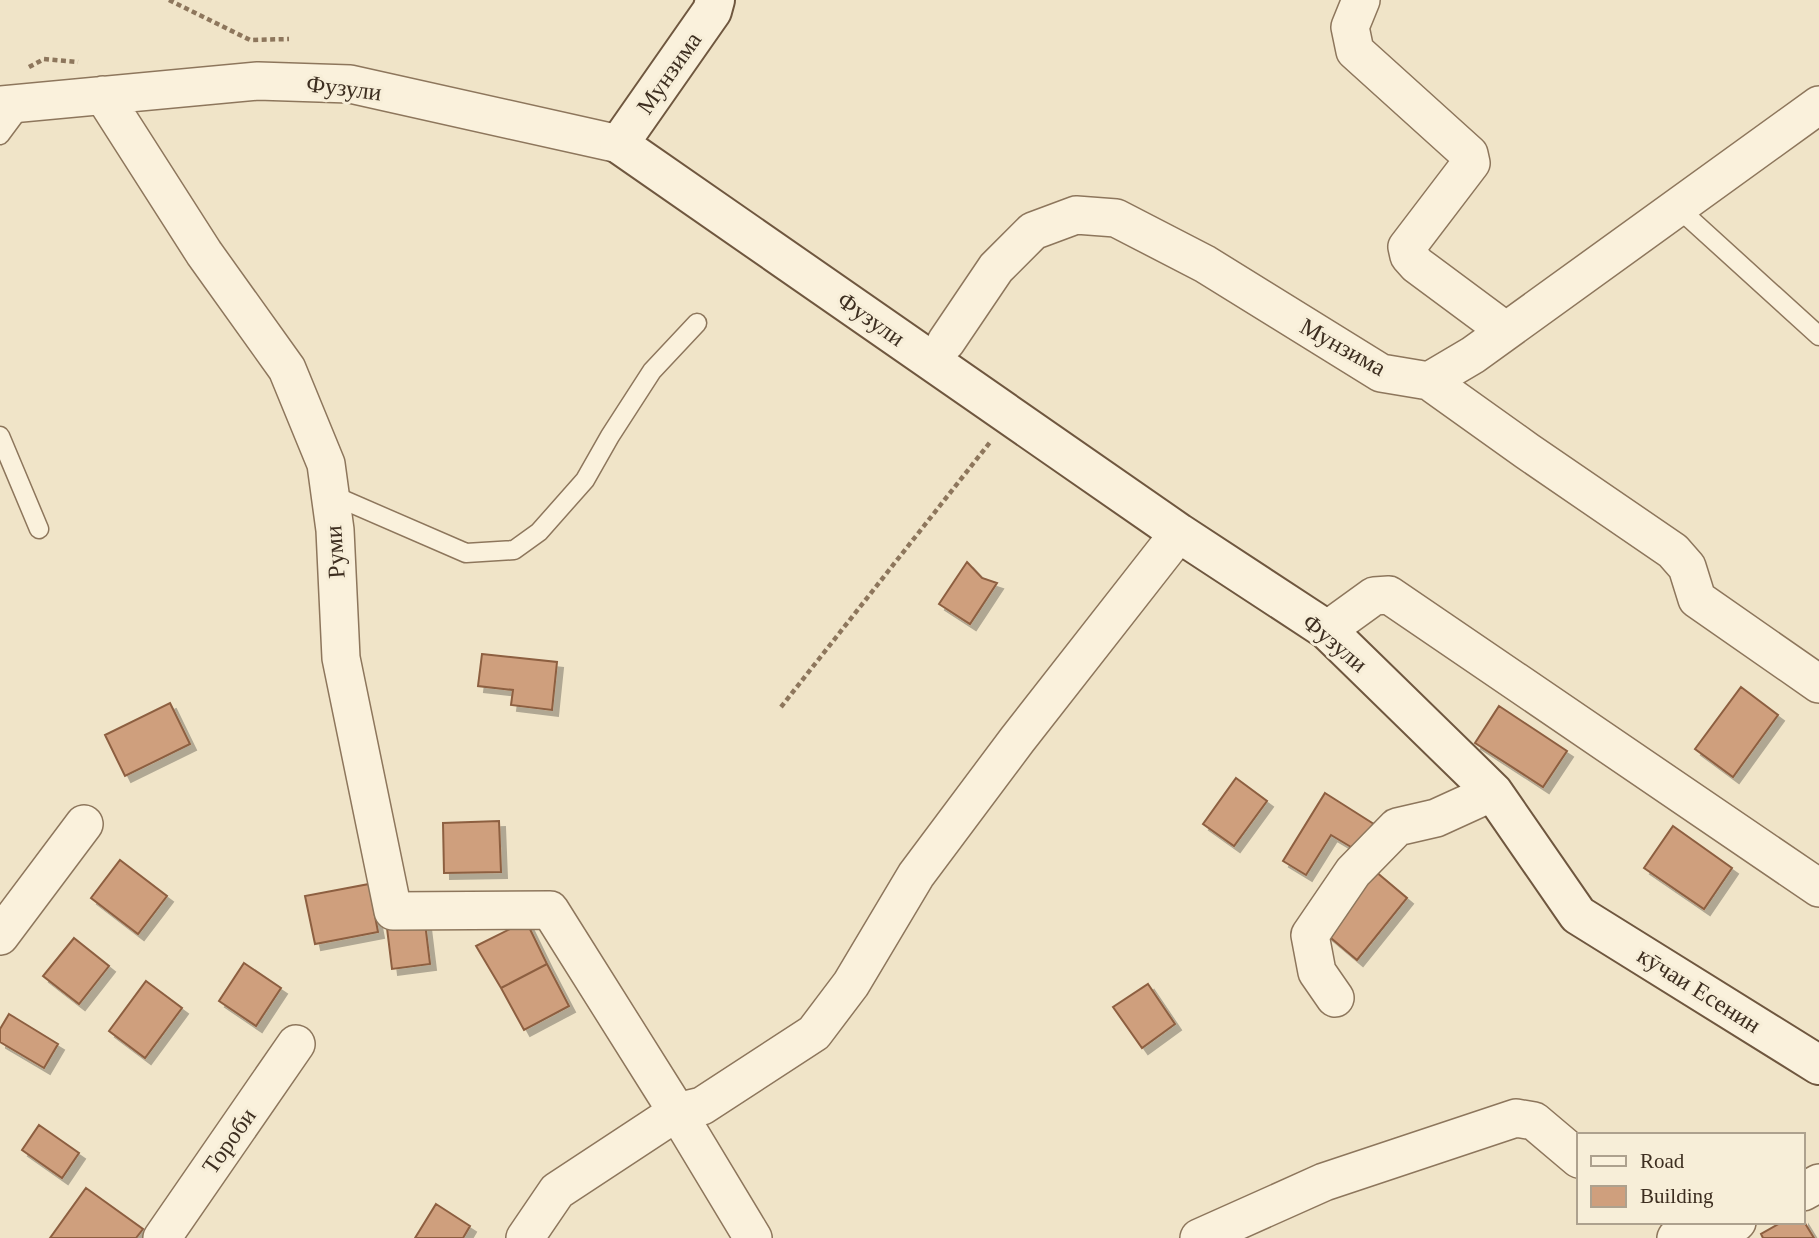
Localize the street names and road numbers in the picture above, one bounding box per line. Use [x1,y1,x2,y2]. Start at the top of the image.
street label: Мунзима [632,27,707,119]
street label: Фузули [305,70,383,106]
street label: Фузули [833,287,910,351]
street label: Мунзима [1296,313,1391,381]
street label: Руми [320,524,350,579]
street label: Фузули [1298,609,1372,677]
street label: кӯчаи Есенин [1633,942,1765,1038]
street label: Тороби [197,1103,261,1179]

